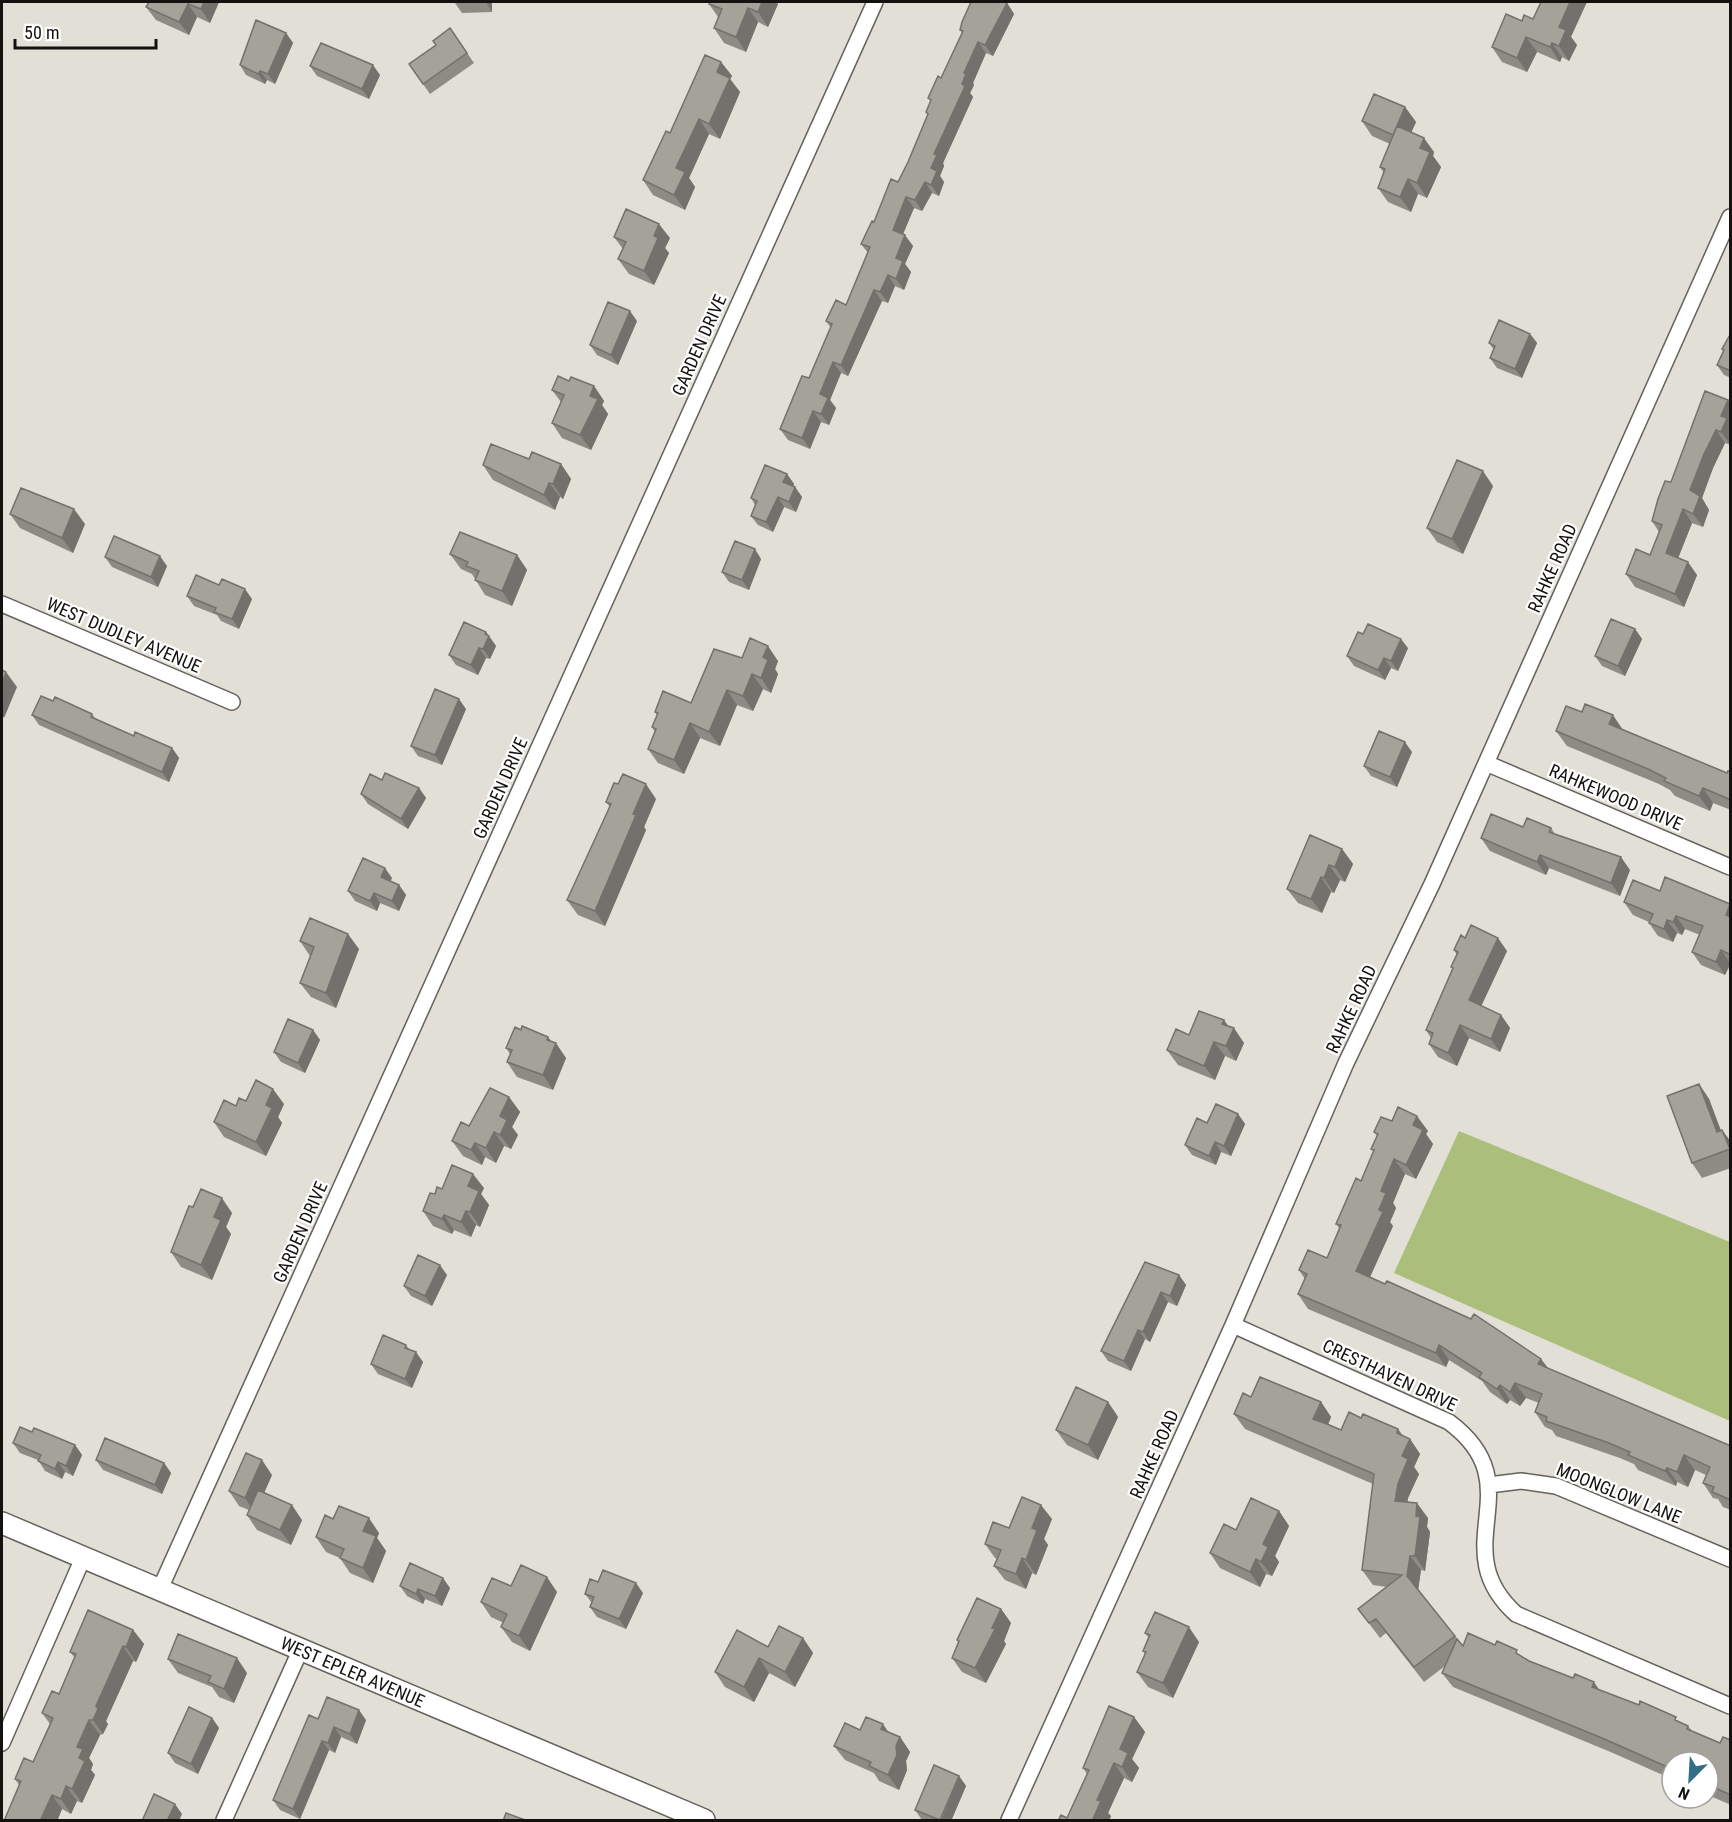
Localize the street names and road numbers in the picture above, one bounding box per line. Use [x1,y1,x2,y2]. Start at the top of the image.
street label: GARDEN DRIVE [667,291,731,399]
street label: RAHKE ROAD [1523,520,1581,616]
street label: WEST DUDLEY AVENUE [44,593,204,677]
street label: GARDEN DRIVE [468,734,532,842]
street label: RAHKEWOOD DRIVE [1546,759,1686,835]
street label: RAHKE ROAD [1321,962,1381,1056]
street label: GARDEN DRIVE [268,1178,332,1286]
street label: CRESTHAVEN DRIVE [1319,1335,1461,1415]
street label: RAHKE ROAD [1125,1406,1183,1502]
street label: MOONGLOW LANE [1553,1458,1685,1528]
street label: WEST EPLER AVENUE [278,1632,428,1711]

